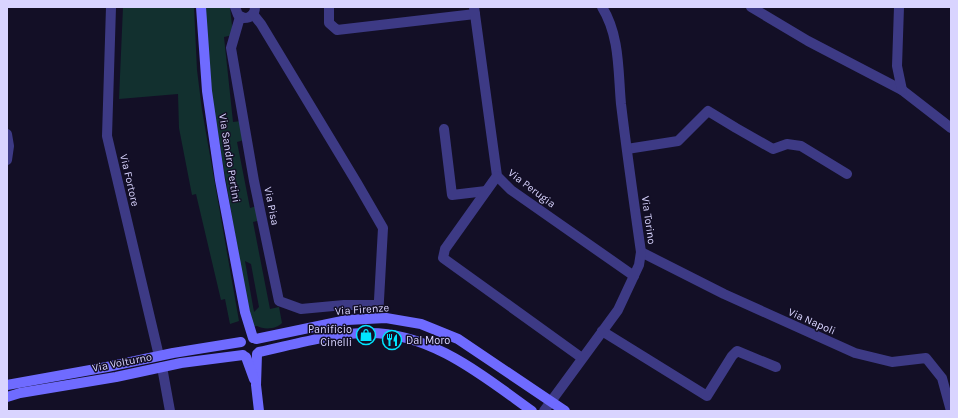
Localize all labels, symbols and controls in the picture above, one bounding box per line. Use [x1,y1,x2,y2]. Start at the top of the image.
street label: Via Sandro Pertini [216,113,243,203]
street label: Via Fortore [117,153,142,208]
street label: Via Perugia [505,166,558,210]
street label: Via Pisa [261,186,282,227]
street label: Via Torino [639,195,658,245]
street label: Via Firenze [334,301,390,318]
street label: Via Napoli [786,305,838,338]
place label: Panificio Cinelli [308,323,352,349]
shop icon: Panificio Cinelli [355,324,377,346]
restaurant icon: Dal Moro [381,329,403,351]
place label: Dal Moro [406,334,450,347]
street label: Via Volturno [91,350,153,375]

